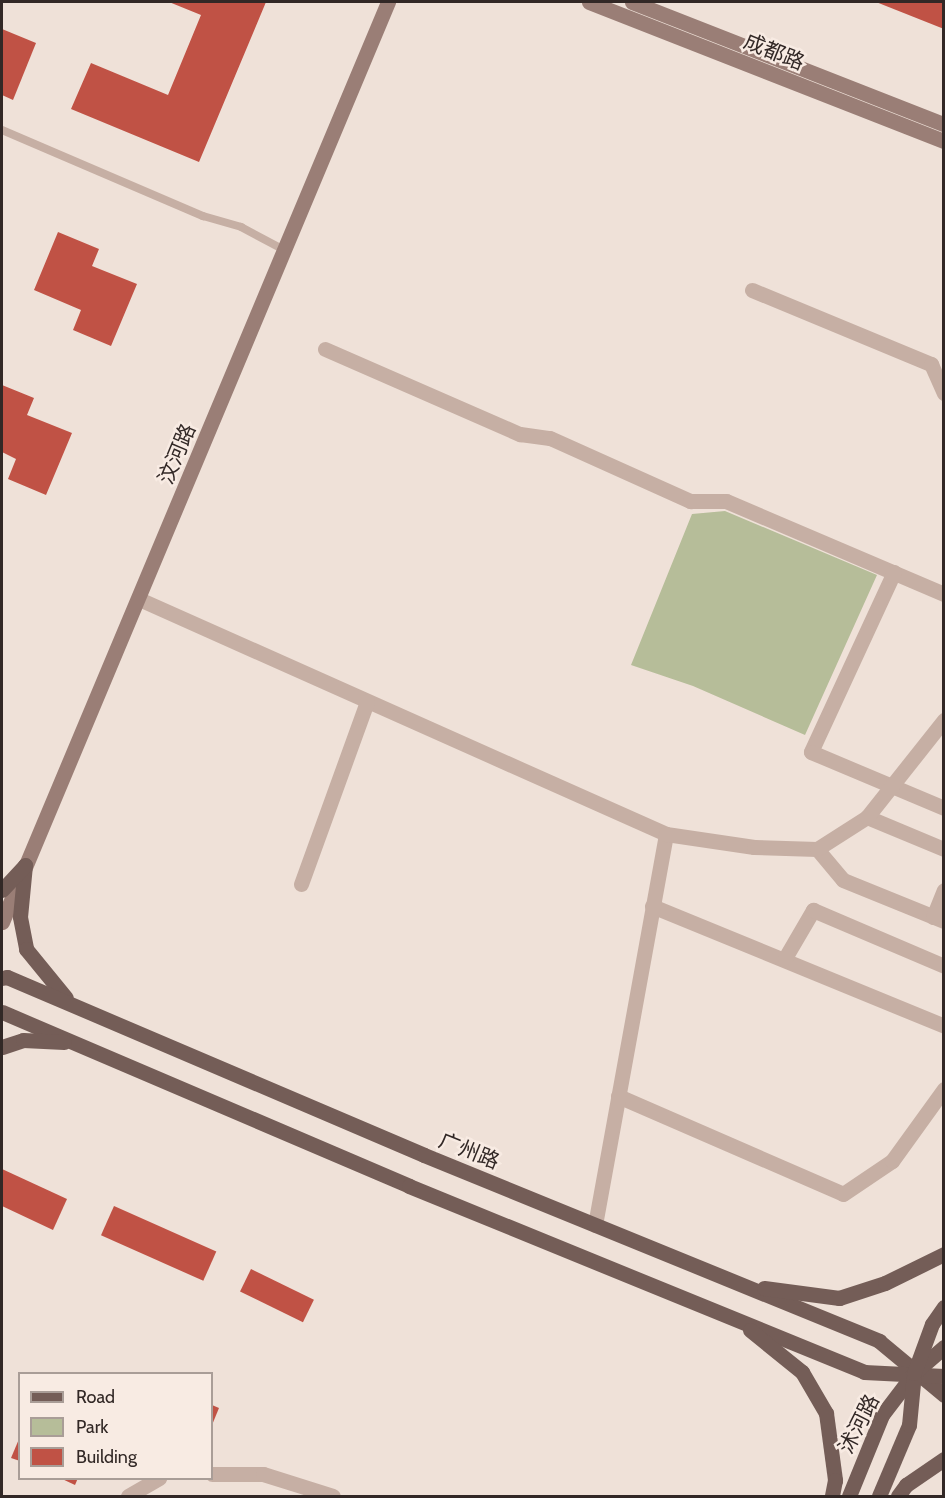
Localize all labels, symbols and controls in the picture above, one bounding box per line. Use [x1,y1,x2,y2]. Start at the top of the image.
street label: 成都路 [740,29,808,75]
street label: 汶河路 [153,420,201,488]
street label: 广州路 [435,1128,503,1174]
legend [18,1372,213,1480]
text: Road [76,1386,115,1408]
street label: 沭河路 [833,1390,885,1458]
text: Park [76,1416,108,1438]
text: Building [76,1446,137,1468]

